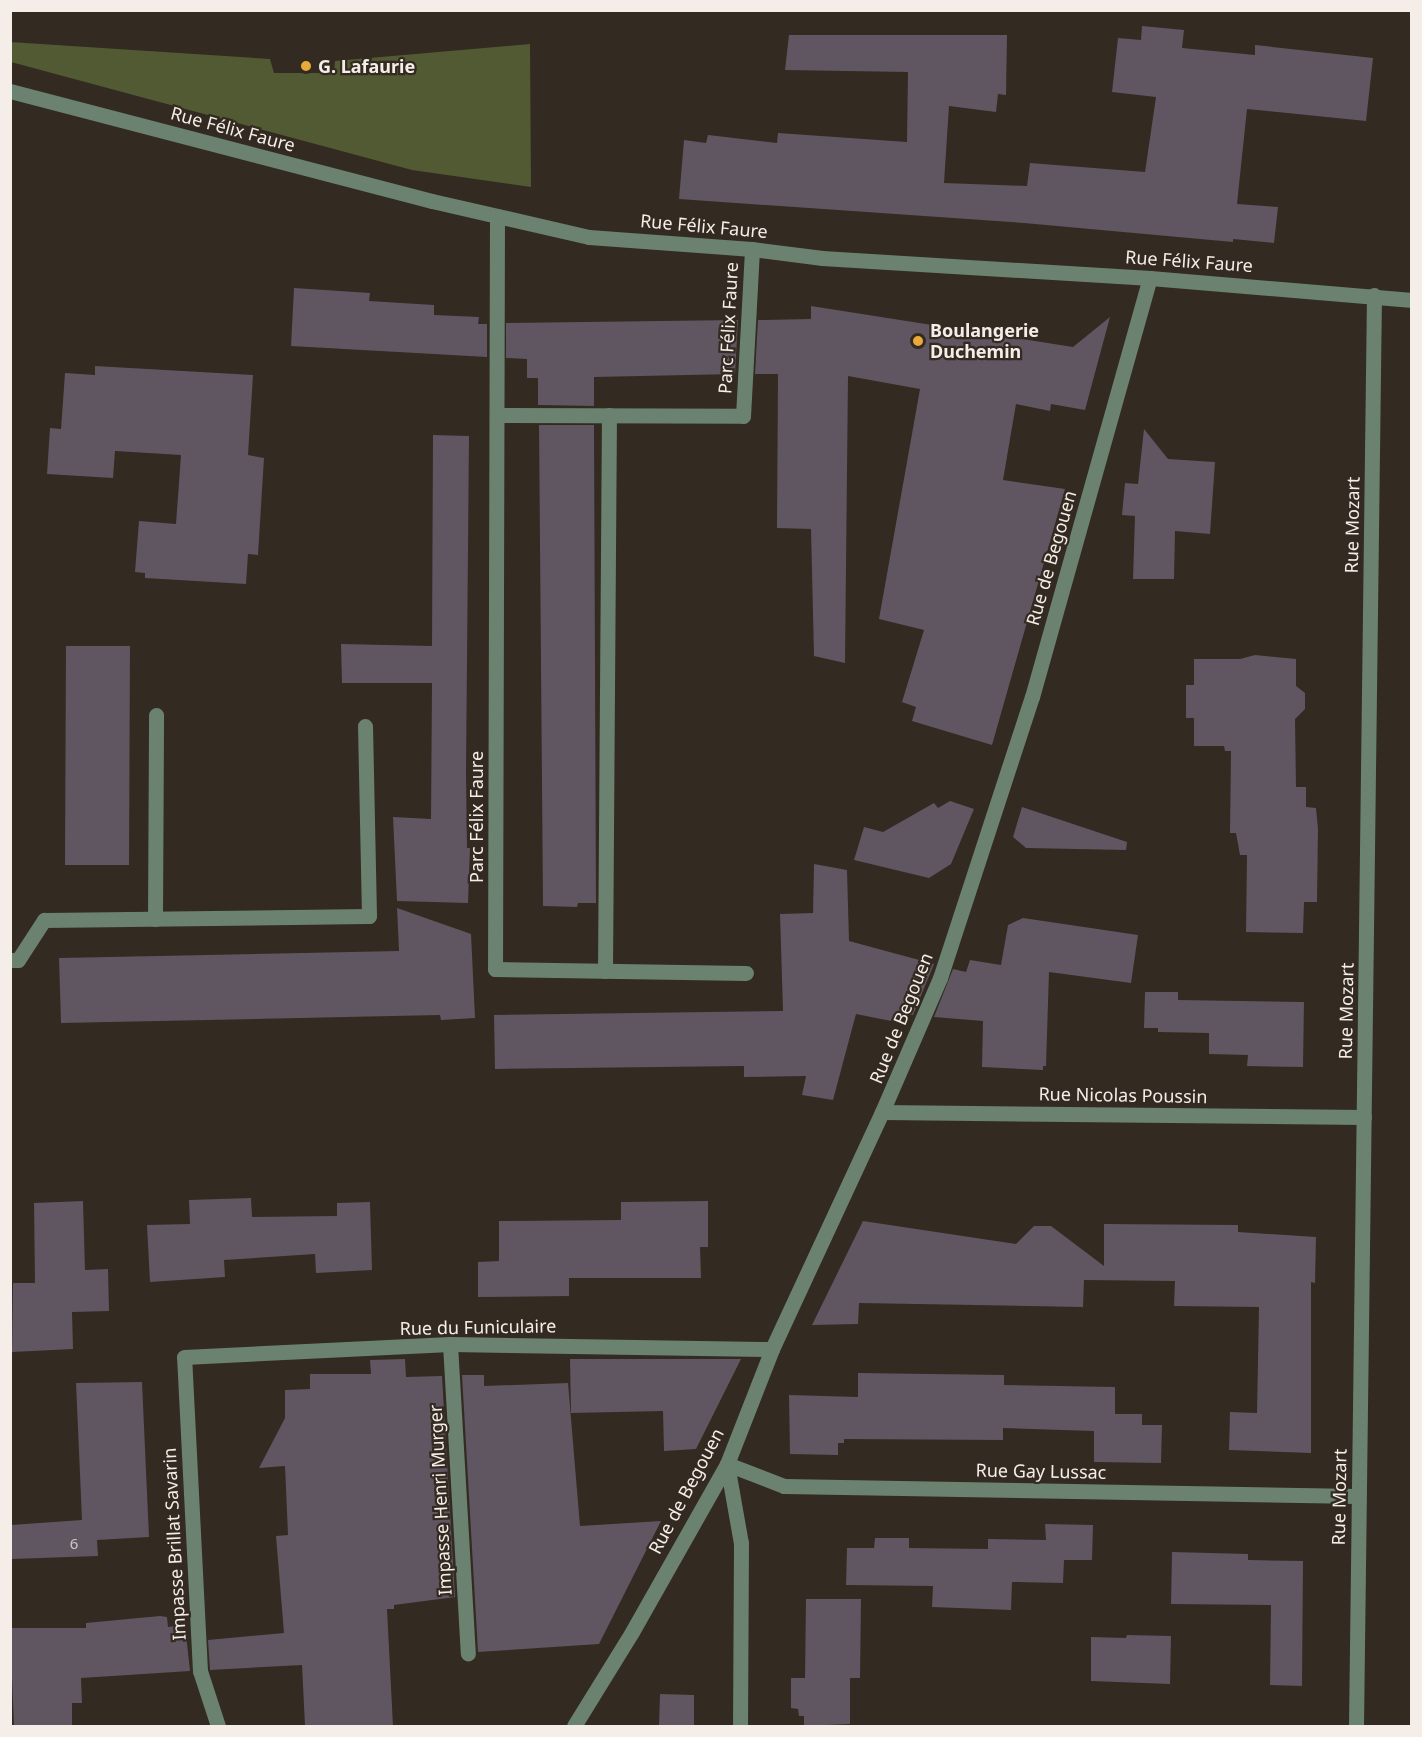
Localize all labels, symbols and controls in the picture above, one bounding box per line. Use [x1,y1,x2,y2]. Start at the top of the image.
place label: G. Lafaurie [318,55,415,77]
marker: G. Lafaurie [299,59,313,73]
street label: Rue Félix Faure [168,102,298,156]
street label: Rue Félix Faure [639,210,769,242]
street label: Rue Félix Faure [1124,246,1254,276]
street label: Parc Félix Faure [714,261,742,395]
place label: Boulangerie Duchemin [930,320,1039,362]
marker: Boulangerie Duchemin [911,334,925,348]
street label: Rue Mozart [1340,476,1364,574]
street label: Rue de Begouen [1021,488,1081,628]
street label: Parc Félix Faure [465,751,487,883]
street label: Rue de Begouen [865,949,937,1087]
street label: Rue Mozart [1334,962,1358,1060]
street label: Rue Nicolas Poussin [1038,1083,1208,1107]
street label: Rue du Funiculaire [400,1315,556,1339]
street label: Impasse Henri Murger [424,1404,456,1596]
street label: Rue de Begouen [644,1424,728,1558]
street label: Impasse Brillat Savarin [158,1447,190,1641]
street label: Rue Mozart [1327,1448,1351,1546]
street label: Rue Gay Lussac [975,1459,1107,1483]
house number: 6 [70,1535,78,1553]

